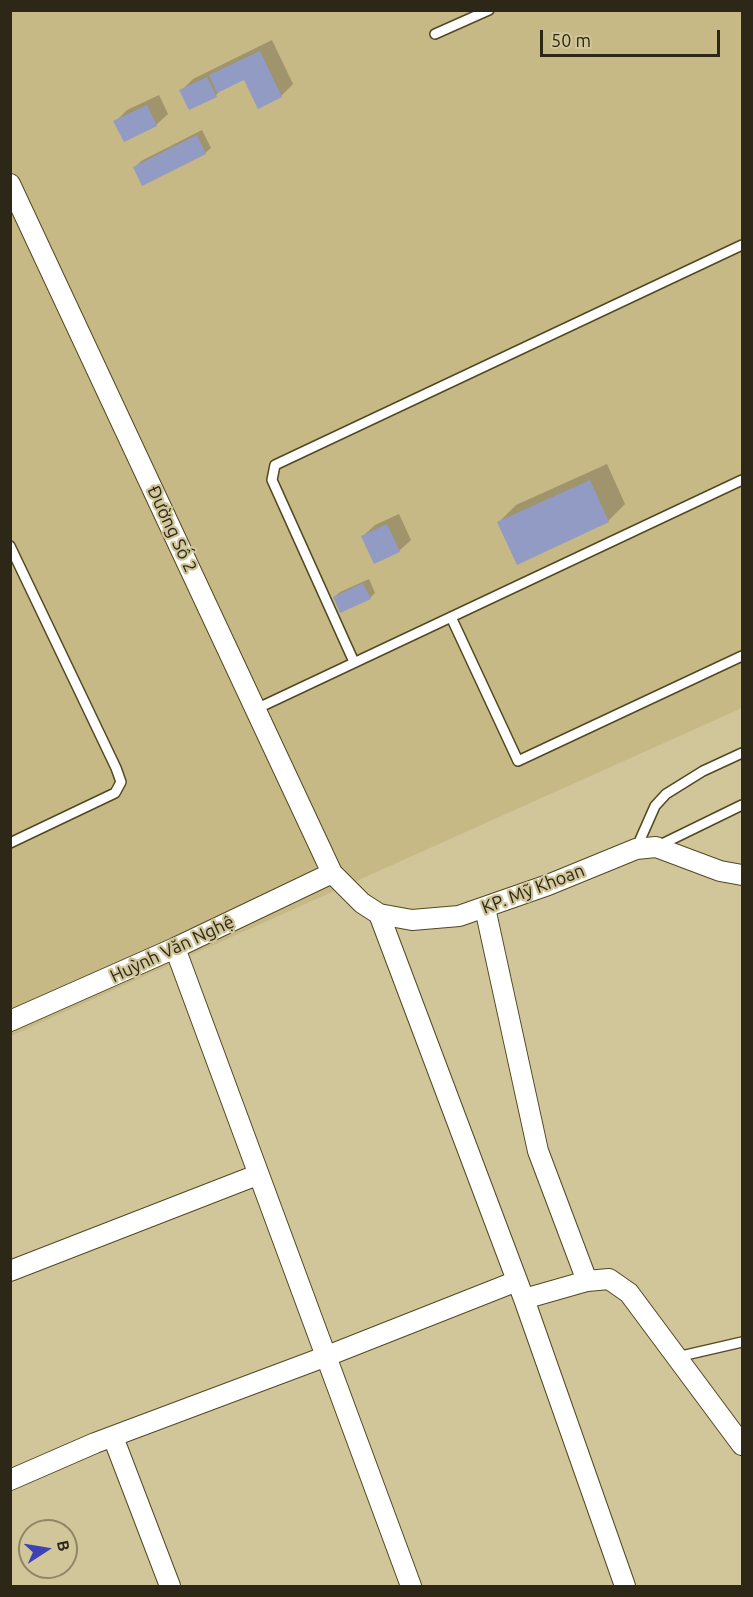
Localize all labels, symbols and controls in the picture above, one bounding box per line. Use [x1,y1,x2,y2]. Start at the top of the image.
scale bar [543,18,723,56]
text: 50 m [551,30,591,50]
street label: Đường Số 2 [143,482,201,576]
street label: KP. Mỹ Khoan [478,859,588,919]
street label: Huỳnh Văn Nghệ [107,911,237,987]
north arrow [18,1519,78,1579]
text: B [54,1539,74,1553]

